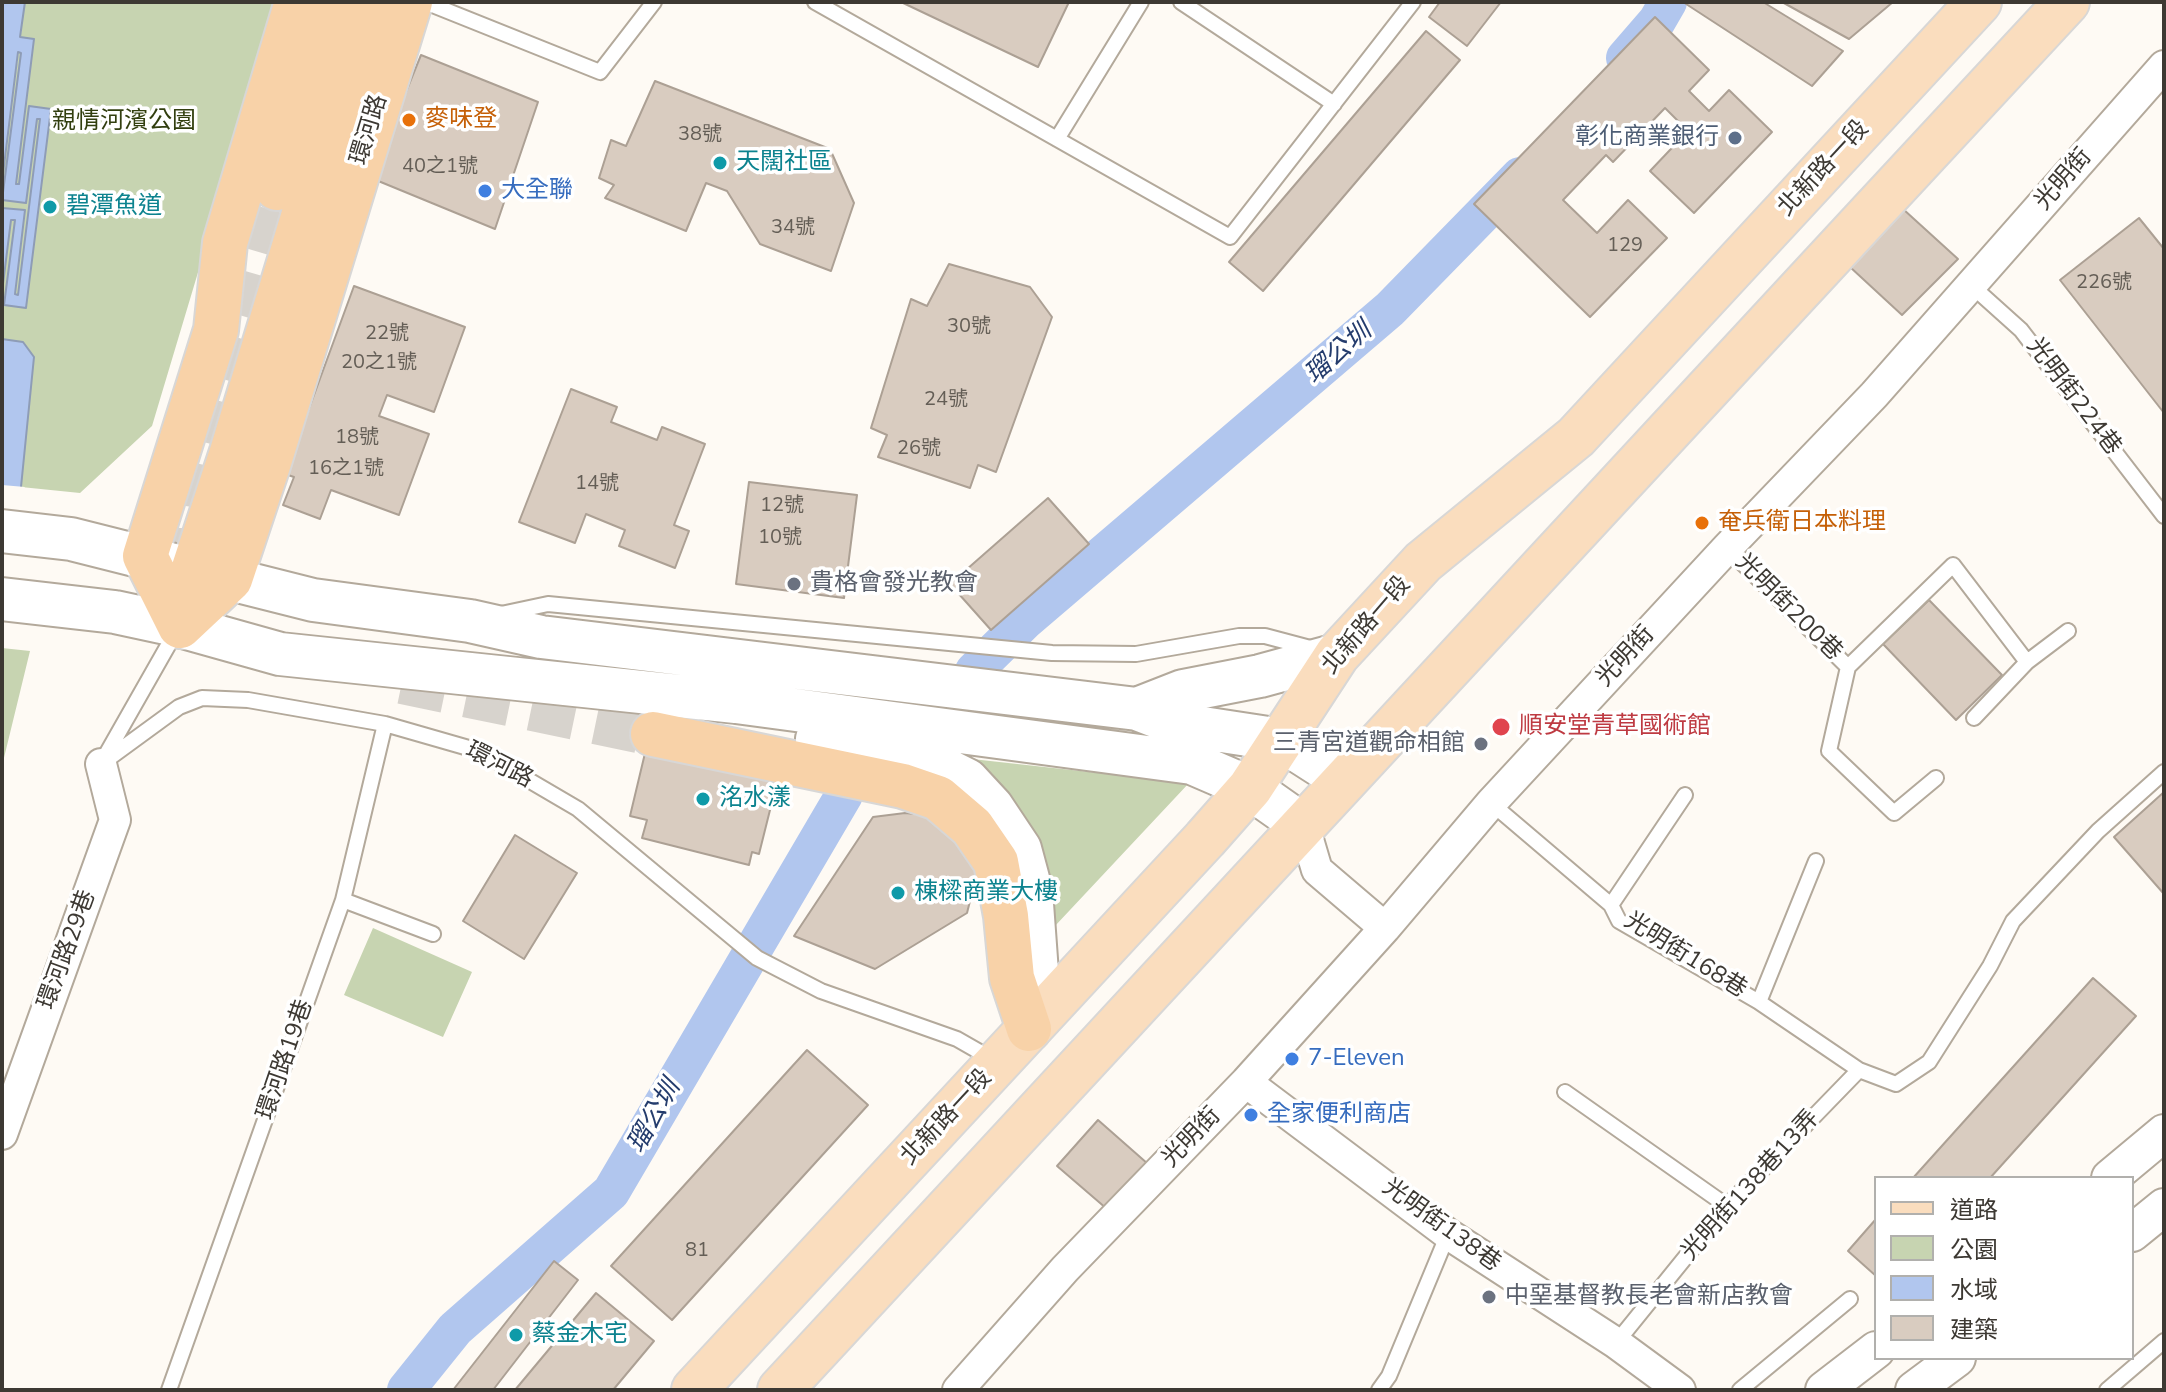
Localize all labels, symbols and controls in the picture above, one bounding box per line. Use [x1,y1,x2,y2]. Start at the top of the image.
street label: 環河路 [346,91,394,169]
place label: 麥味登 [425,106,497,134]
park label: 親情河濱公園 [52,108,196,136]
marker: 麥味登 [400,111,418,129]
street label: 北新路一段 [1773,115,1875,223]
house number: 38號 [678,123,722,147]
place label: 彰化商業銀行 [1575,124,1719,152]
marker: 彰化商業銀行 [1726,129,1744,147]
street label: 光明街 [2030,143,2098,217]
place label: 天闊社區 [736,149,832,177]
marker: 天闊社區 [711,154,729,172]
house number: 40之1號 [402,155,478,179]
place label: 大全聯 [501,177,573,205]
marker: 大全聯 [476,182,494,200]
place label: 碧潭魚道 [66,193,162,221]
marker: 碧潭魚道 [41,198,59,216]
house number: 34號 [771,216,815,240]
house number: 129 [1607,234,1643,258]
house number: 226號 [2076,271,2132,295]
house number: 30號 [947,315,991,339]
water label: 瑠公圳 [1299,317,1379,391]
house number: 22號 [365,322,409,346]
street label: 光明街224巷 [2020,333,2126,461]
house number: 20之1號 [341,351,417,375]
house number: 24號 [924,388,968,412]
house number: 18號 [335,426,379,450]
house number: 26號 [897,437,941,461]
house number: 16之1號 [308,457,384,481]
house number: 14號 [575,472,619,496]
house number: 12號 [760,494,804,518]
place label: 奄兵衛日本料理 [1718,509,1886,537]
marker: 奄兵衛日本料理 [1693,514,1711,532]
house number: 10號 [758,526,802,550]
street label: 光明街200巷 [1729,549,1847,667]
place label: 貴格會發光教會 [810,570,978,598]
street label: 北新路一段 [1317,571,1417,681]
marker: 貴格會發光教會 [785,575,803,593]
street label: 光明街 [1591,621,1661,693]
place label: 順安堂青草國術館 [1519,713,1711,741]
marker: 順安堂青草國術館 [1490,716,1512,738]
place label: 三青宮道觀命相館 [1273,730,1465,758]
marker: 三青宮道觀命相館 [1472,735,1490,753]
street label: 環河路 [460,737,538,795]
place label: 洺水漾 [719,785,791,813]
marker: 洺水漾 [694,790,712,808]
place label: 棟樑商業大樓 [914,879,1058,907]
marker: 棟樑商業大樓 [889,884,907,902]
street label: 環河路29巷 [33,886,103,1014]
street label: 光明街168巷 [1618,907,1752,1005]
street label: 環河路19巷 [252,996,320,1124]
place label: 7-Eleven [1308,1045,1405,1073]
marker: 7-Eleven [1283,1050,1301,1068]
street label: 北新路一段 [896,1064,998,1172]
water label: 瑠公圳 [622,1075,688,1159]
place label: 全家便利商店 [1267,1101,1411,1129]
street label: 光明街 [1157,1102,1227,1174]
street label: 光明街138巷13弄 [1676,1105,1826,1267]
marker: 全家便利商店 [1242,1106,1260,1124]
street label: 光明街138巷 [1376,1173,1506,1279]
legend [1874,1176,2134,1360]
text: 道路 [1950,1194,1998,1226]
text: 公園 [1950,1234,1998,1266]
house number: 81 [685,1239,709,1263]
text: 水域 [1950,1274,1998,1306]
place label: 中堊基督教長老會新店教會 [1505,1283,1793,1311]
marker: 中堊基督教長老會新店教會 [1480,1288,1498,1306]
text: 建築 [1950,1314,1998,1346]
place label: 蔡金木宅 [532,1321,628,1349]
marker: 蔡金木宅 [507,1326,525,1344]

